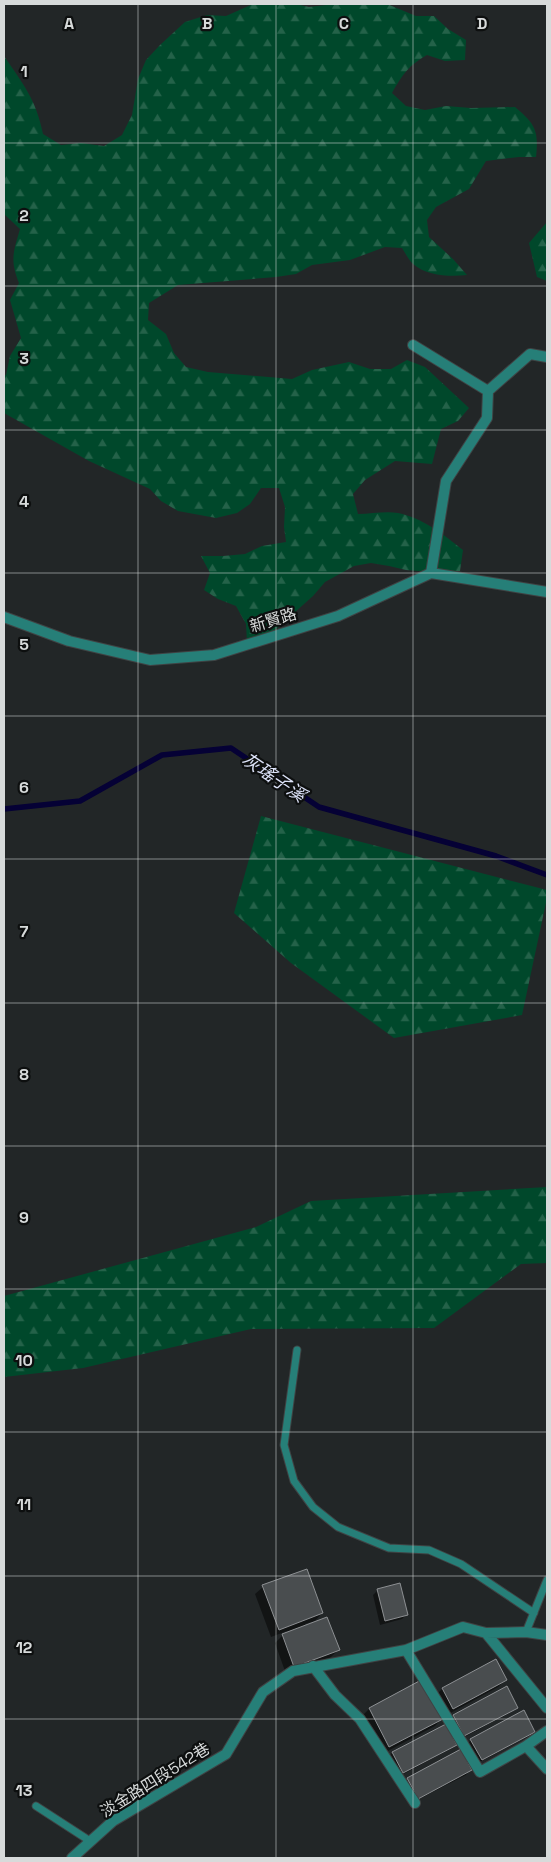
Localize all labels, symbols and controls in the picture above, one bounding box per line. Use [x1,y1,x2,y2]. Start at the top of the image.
text: A [64,13,74,34]
text: B [202,13,212,34]
text: C [339,13,349,34]
text: D [477,13,487,34]
text: 1 [20,61,28,82]
text: 2 [19,205,29,226]
text: 3 [19,348,29,369]
text: 4 [19,491,29,512]
street label: 新賢路 [247,603,299,637]
text: 5 [19,634,29,655]
water label: 灰瑤子溪 [238,747,313,808]
text: 6 [19,777,29,798]
text: 7 [20,921,29,942]
text: 8 [19,1064,29,1085]
text: 9 [19,1207,29,1228]
text: 10 [15,1350,33,1371]
text: 11 [17,1494,31,1515]
text: 12 [16,1637,32,1658]
street label: 淡金路四段542巷 [96,1738,214,1822]
text: 13 [16,1780,33,1801]

